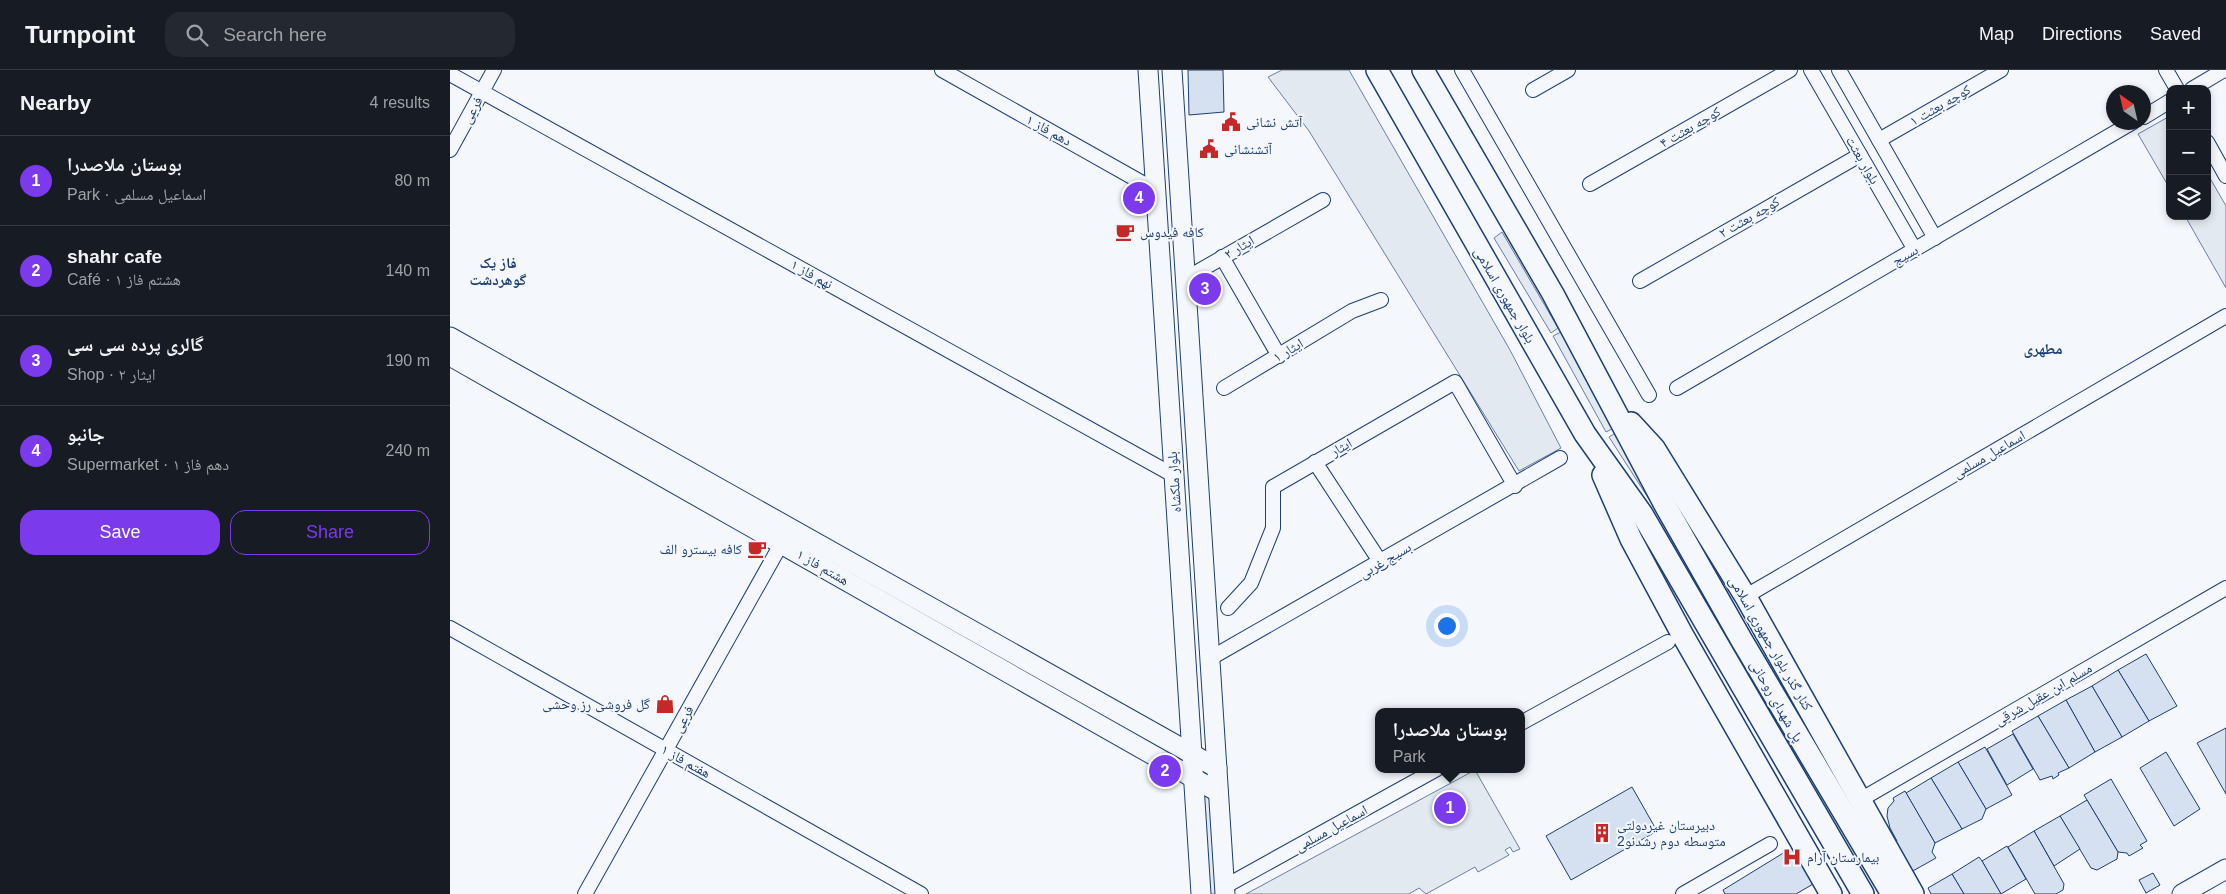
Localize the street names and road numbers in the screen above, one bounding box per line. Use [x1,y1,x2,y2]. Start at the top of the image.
street label: کوچه بعثت ۱ [1907,81,1974,130]
street label: فرعی [458,94,487,127]
street label: کوچه بعثت ۴ [1657,103,1724,152]
street label: دهم فاز ۱ [1023,111,1075,151]
street label: بلوار بعثت [1842,133,1883,187]
street label: کوچه بعثت ۲ [1716,193,1783,242]
street label: ایثار ۲ [1221,232,1257,263]
street label: بسیج [1889,241,1922,271]
street label: بلوار جمهوری اسلامی [1470,244,1539,346]
street label: نهم فاز ۱ [787,256,836,294]
street label: ایثار ۱ [1270,335,1306,366]
street label: اسماعیل مسلمی [1950,427,2028,482]
street label: ایثار [1327,435,1355,461]
street label: بلوار ملکشاه [1164,451,1185,513]
street label: بسیج غربی [1356,539,1415,583]
street label: هشتم فاز ۱ [793,546,852,590]
street label: کنار گذر بلوار جمهوری اسلامی [1725,573,1816,714]
street label: پل شهدای روحانی [1746,657,1807,746]
street label: مسلم ابن عقیل شرقی [1991,660,2096,730]
street label: فرعی [669,703,698,736]
street label: هفتم فاز ۱ [658,741,713,783]
street label: اسماعیل مسلمی [1292,801,1371,855]

